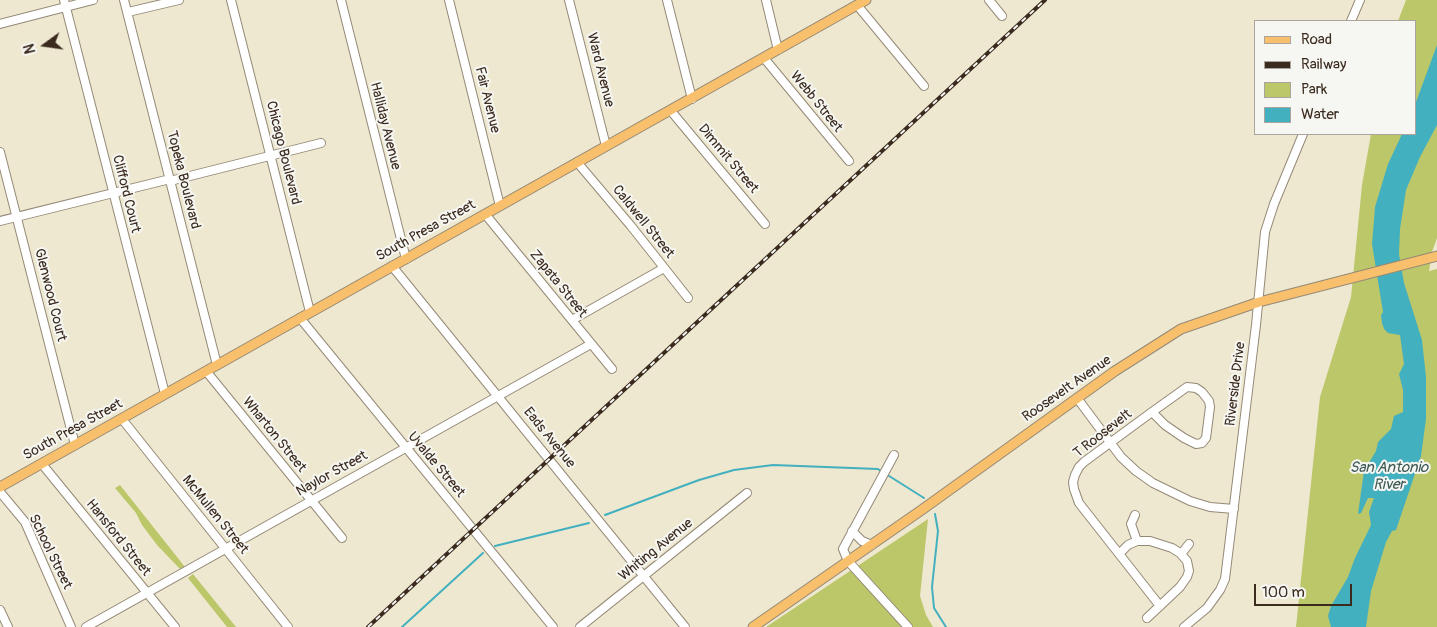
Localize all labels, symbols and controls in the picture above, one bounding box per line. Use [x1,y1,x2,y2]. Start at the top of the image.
north arrow [20,20,70,70]
legend [1254,20,1417,135]
text: Road [1301,30,1332,49]
street label: Ward Avenue [583,31,617,109]
text: N [21,42,39,55]
text: Railway [1301,55,1346,74]
street label: Fair Avenue [471,65,503,135]
street label: Webb Street [786,68,846,136]
street label: Halliday Avenue [366,80,404,172]
text: Park [1301,80,1327,99]
street label: Chicago Boulevard [262,99,304,207]
text: Water [1301,105,1339,124]
street label: Dimmit Street [694,121,762,197]
street label: Topeka Boulevard [163,129,203,231]
street label: Clifford Court [108,153,144,235]
street label: Caldwell Street [608,182,678,262]
street label: South Presa Street [373,197,479,265]
street label: Glenwood Court [30,247,70,343]
street label: Zapata Street [526,247,590,321]
street label: Riverside Drive [1222,341,1250,427]
street label: Roosevelt Avenue [1019,352,1115,426]
street label: Wharton Street [239,394,309,476]
street label: South Presa Street [20,396,126,464]
street label: Eads Avenue [520,404,578,472]
street label: T Roosevelt [1071,406,1135,462]
street label: Uvalde Street [404,429,468,501]
street label: Naylor Street [293,448,371,500]
water label: San Antonio River [1350,459,1428,494]
street label: McMullen Street [178,472,252,558]
street label: Hansford Street [82,496,154,580]
street label: School Street [25,512,75,592]
street label: Whiting Avenue [616,515,696,585]
scale bar [1257,574,1354,606]
text: 100 m [1262,583,1305,602]

